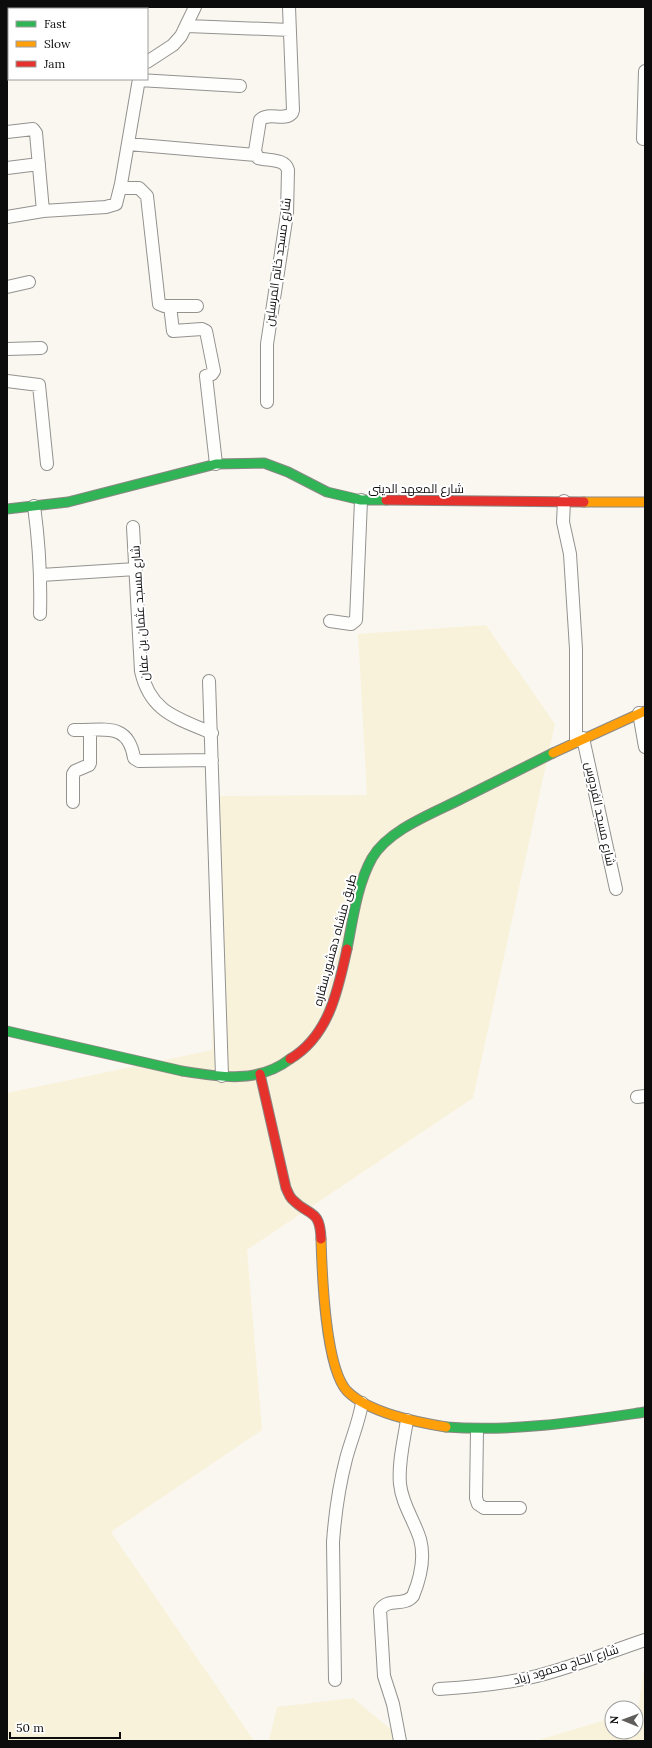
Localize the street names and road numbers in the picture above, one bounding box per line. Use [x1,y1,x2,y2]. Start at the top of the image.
street label: شارع مسجد خاتم المرسلين [261,197,295,327]
street label: شارع المعهد الدينى [368,481,464,497]
street label: شارع مسجد عثمان بن عفان [127,545,153,681]
street label: شارع مسجد الفردوس [581,761,619,868]
street label: طريق منشاه دهشور,سقاره [310,872,359,1007]
street label: شارع الحاج محمود زياد [511,1641,621,1689]

